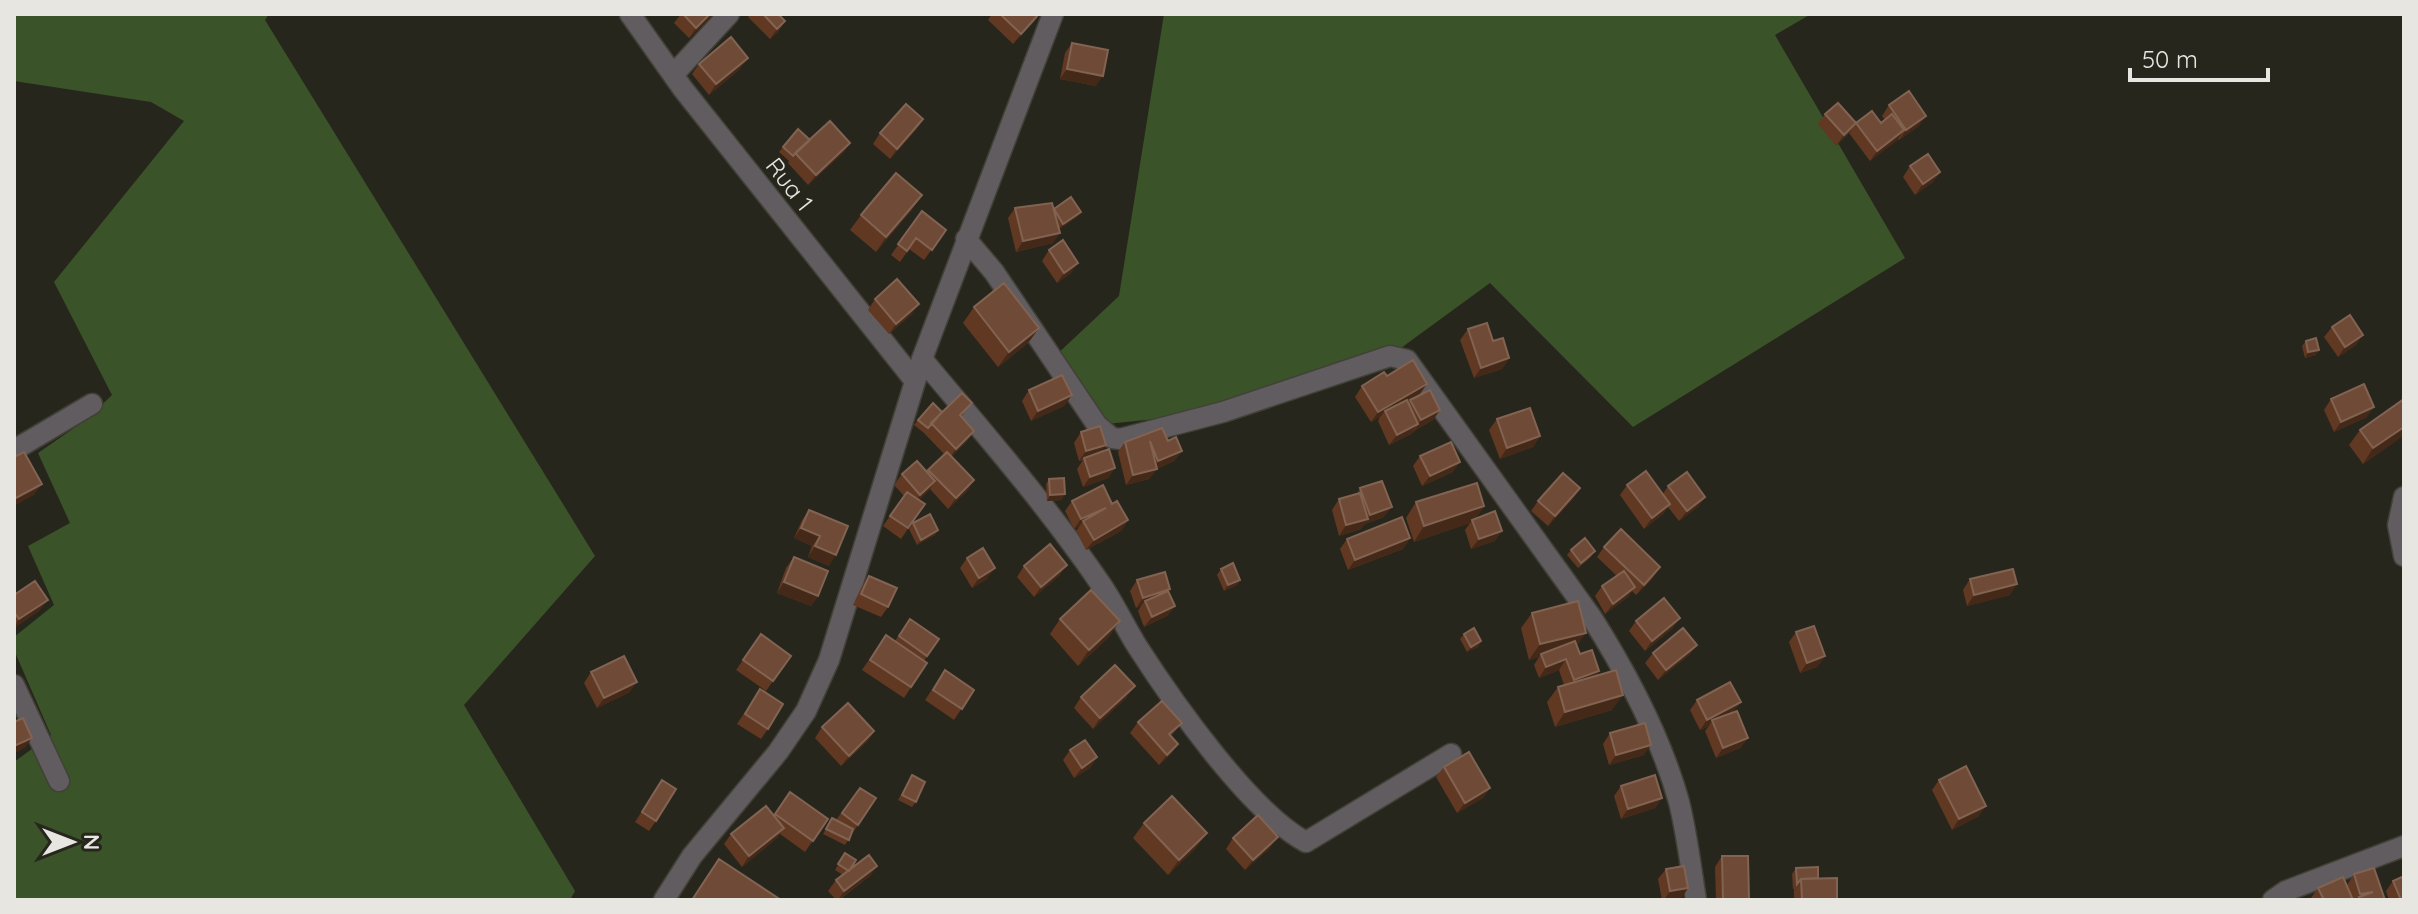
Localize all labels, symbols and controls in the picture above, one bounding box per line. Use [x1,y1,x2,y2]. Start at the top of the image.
scale bar [2130,32,2268,82]
text: 50 m [2142,44,2198,74]
street label: Rua 1 [760,151,820,217]
north arrow [32,802,112,882]
text: N [78,834,106,850]

